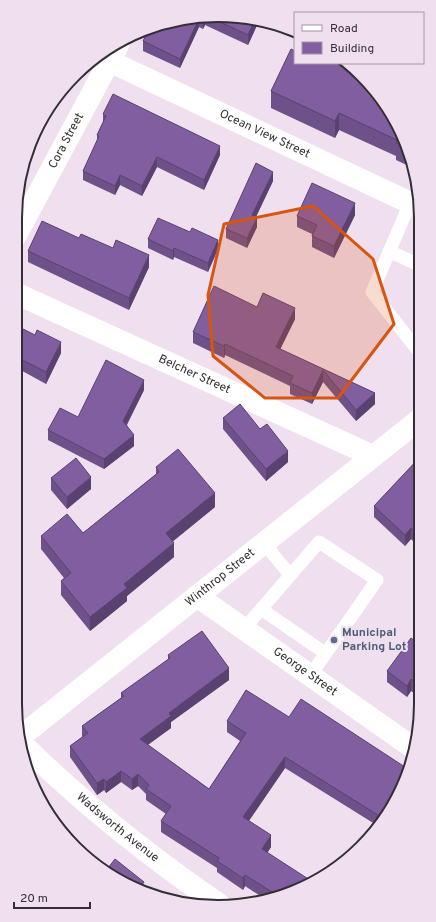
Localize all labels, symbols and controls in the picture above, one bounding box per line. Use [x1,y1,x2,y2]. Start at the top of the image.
legend [294,12,424,64]
text: Road [330,21,358,37]
text: Building [330,41,374,57]
street label: Ocean View Street [217,106,313,163]
street label: Cora Street [45,110,88,172]
street label: Belcher Street [156,351,233,398]
street label: Winthrop Street [182,545,259,610]
place label: Municipal Parking Lot [342,625,407,655]
marker: Municipal Parking Lot [329,635,339,645]
street label: George Street [270,644,340,700]
street label: Wadsworth Avenue [73,789,162,866]
scale bar [14,884,90,910]
text: 20 m [20,891,48,907]

